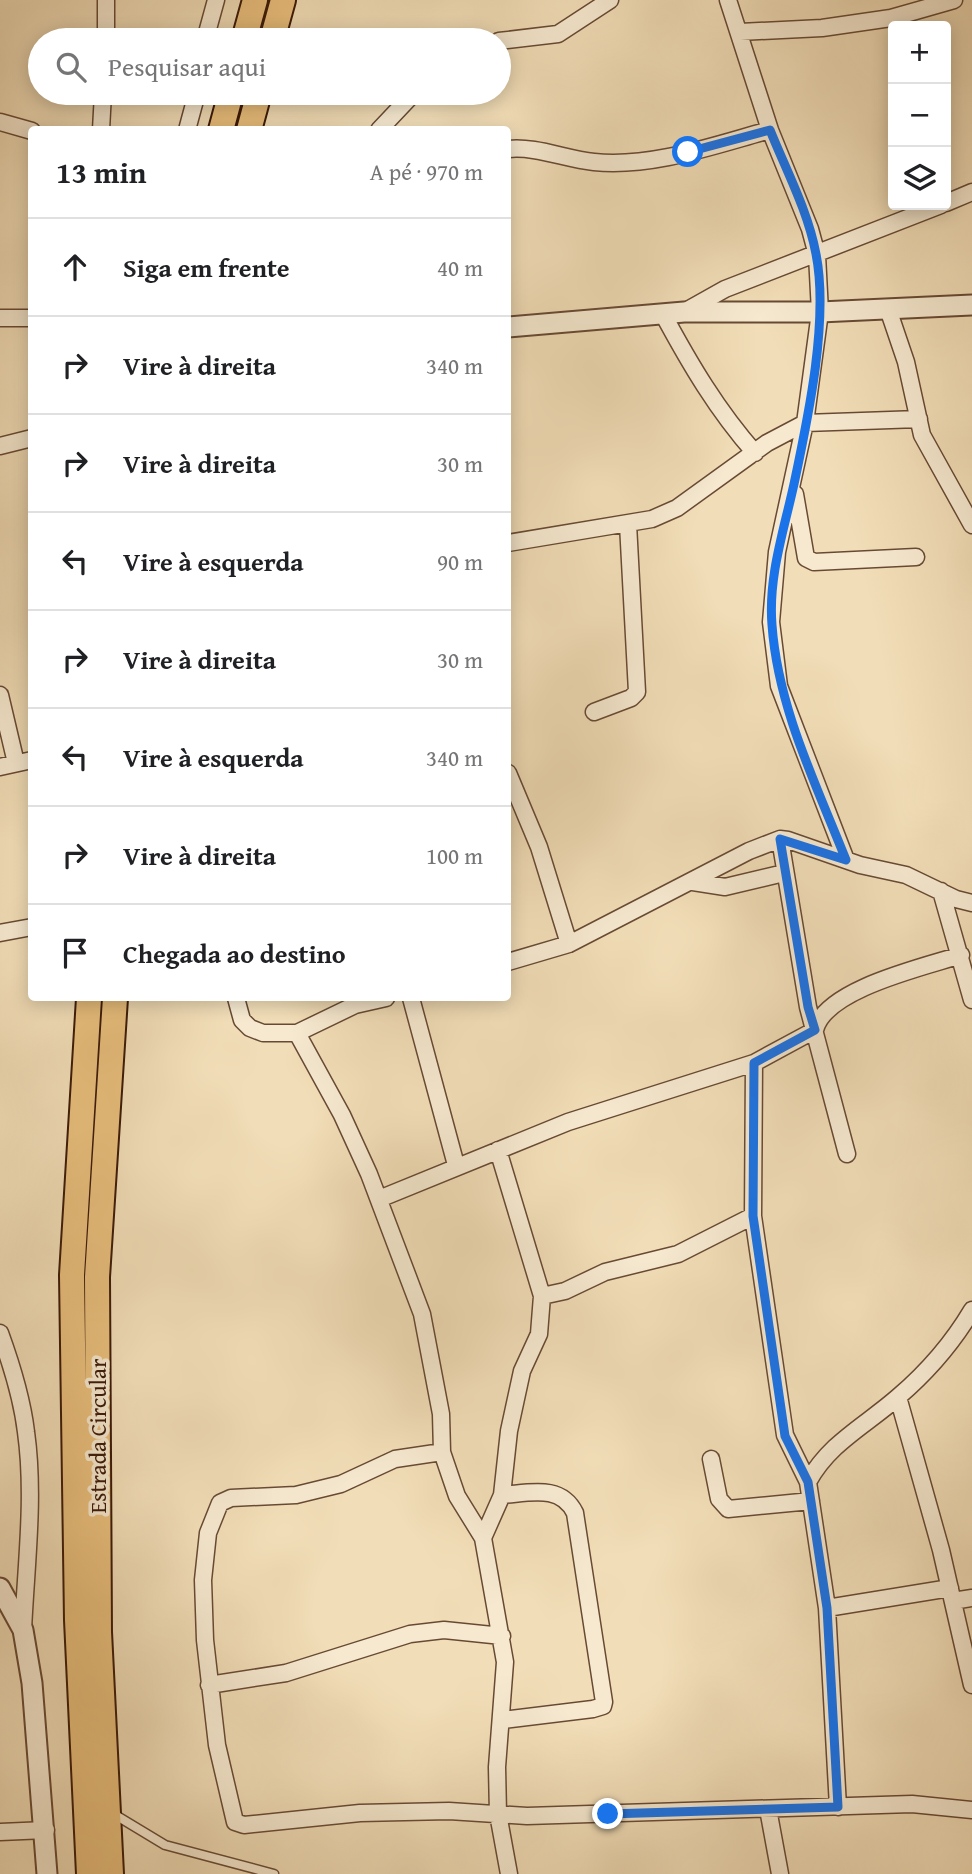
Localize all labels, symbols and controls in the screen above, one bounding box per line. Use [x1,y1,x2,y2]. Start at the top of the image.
map controls [888,21,951,210]
button: + [888,21,951,84]
search box [28,28,511,105]
text: Pesquisar aqui [108,47,266,86]
icon: search [52,48,90,86]
button: − [888,84,951,147]
route start [672,136,703,167]
button: layers [888,147,951,210]
text: 13 min [56,150,146,194]
text: A pé · 970 m [370,155,483,188]
icon: ahead [56,248,94,286]
text: Siga em frente [123,248,290,287]
text: 40 m [437,251,483,284]
icon: right [56,346,94,384]
text: Vire à direita [123,346,276,385]
text: 340 m [426,349,483,382]
icon: right [56,444,94,482]
text: Vire à direita [123,444,276,483]
text: 30 m [437,447,483,480]
icon: left [56,542,94,580]
text: Vire à esquerda [123,542,304,581]
text: 90 m [437,545,483,578]
icon: right [56,640,94,678]
text: Vire à direita [123,640,276,679]
text: 30 m [437,643,483,676]
icon: left [56,738,94,776]
text: Vire à esquerda [123,738,304,777]
text: 340 m [426,741,483,774]
icon: right [56,836,94,874]
text: Vire à direita [123,836,276,875]
text: 100 m [426,839,483,872]
icon: arrive [56,934,94,972]
text: Chegada ao destino [123,934,346,973]
street label: Estrada Circular [81,1358,114,1513]
route end [592,1798,623,1829]

